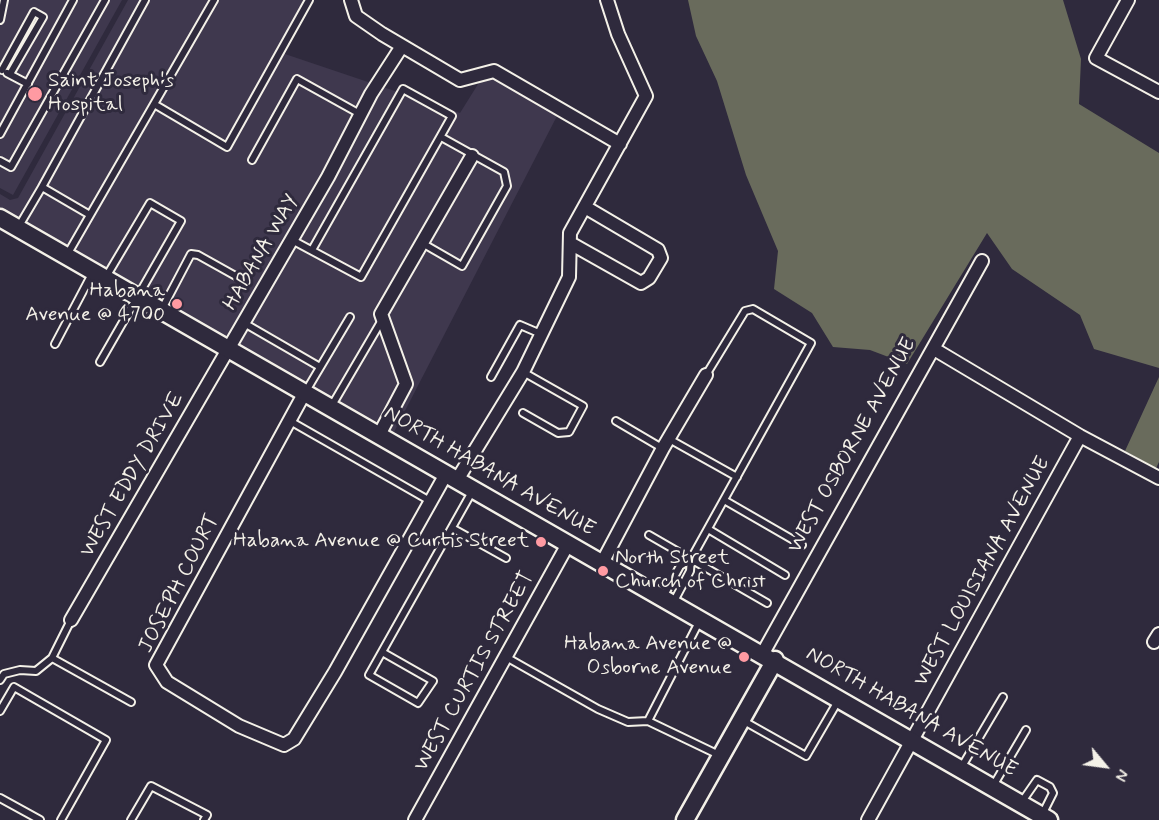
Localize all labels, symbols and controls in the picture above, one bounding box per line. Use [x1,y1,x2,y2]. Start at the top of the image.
place label: Saint Joseph's Hospital [48,69,174,119]
marker: Saint Joseph's Hospital [26,85,44,103]
street label: HABANA WAY [219,191,305,315]
place label: Habana Avenue @ 4700 [25,279,165,329]
marker: Habana Avenue @ 4700 [170,297,184,311]
street label: WEST OSBORNE AVENUE [783,334,923,558]
street label: WEST EDDY DRIVE [75,388,191,562]
street label: NORTH HABANA AVENUE [379,401,599,543]
street label: WEST LOUISIANA AVENUE [909,453,1057,691]
street label: JOSEPH COURT [134,510,226,658]
place label: Habana Avenue @ Curtis Street [233,529,529,555]
marker: Habana Avenue @ Curtis Street [534,535,548,549]
place label: North Street Church of Christ [615,546,766,596]
marker: North Street Church of Christ [596,564,610,578]
street label: WEST CURTIS STREET [410,568,540,776]
place label: Habana Avenue @ Osborne Avenue [564,632,732,682]
street label: NORTH HABANA AVENUE [801,642,1021,784]
marker: Habana Avenue @ Osborne Avenue [737,650,751,664]
north arrow [1075,736,1135,796]
text: N [1109,765,1133,785]

